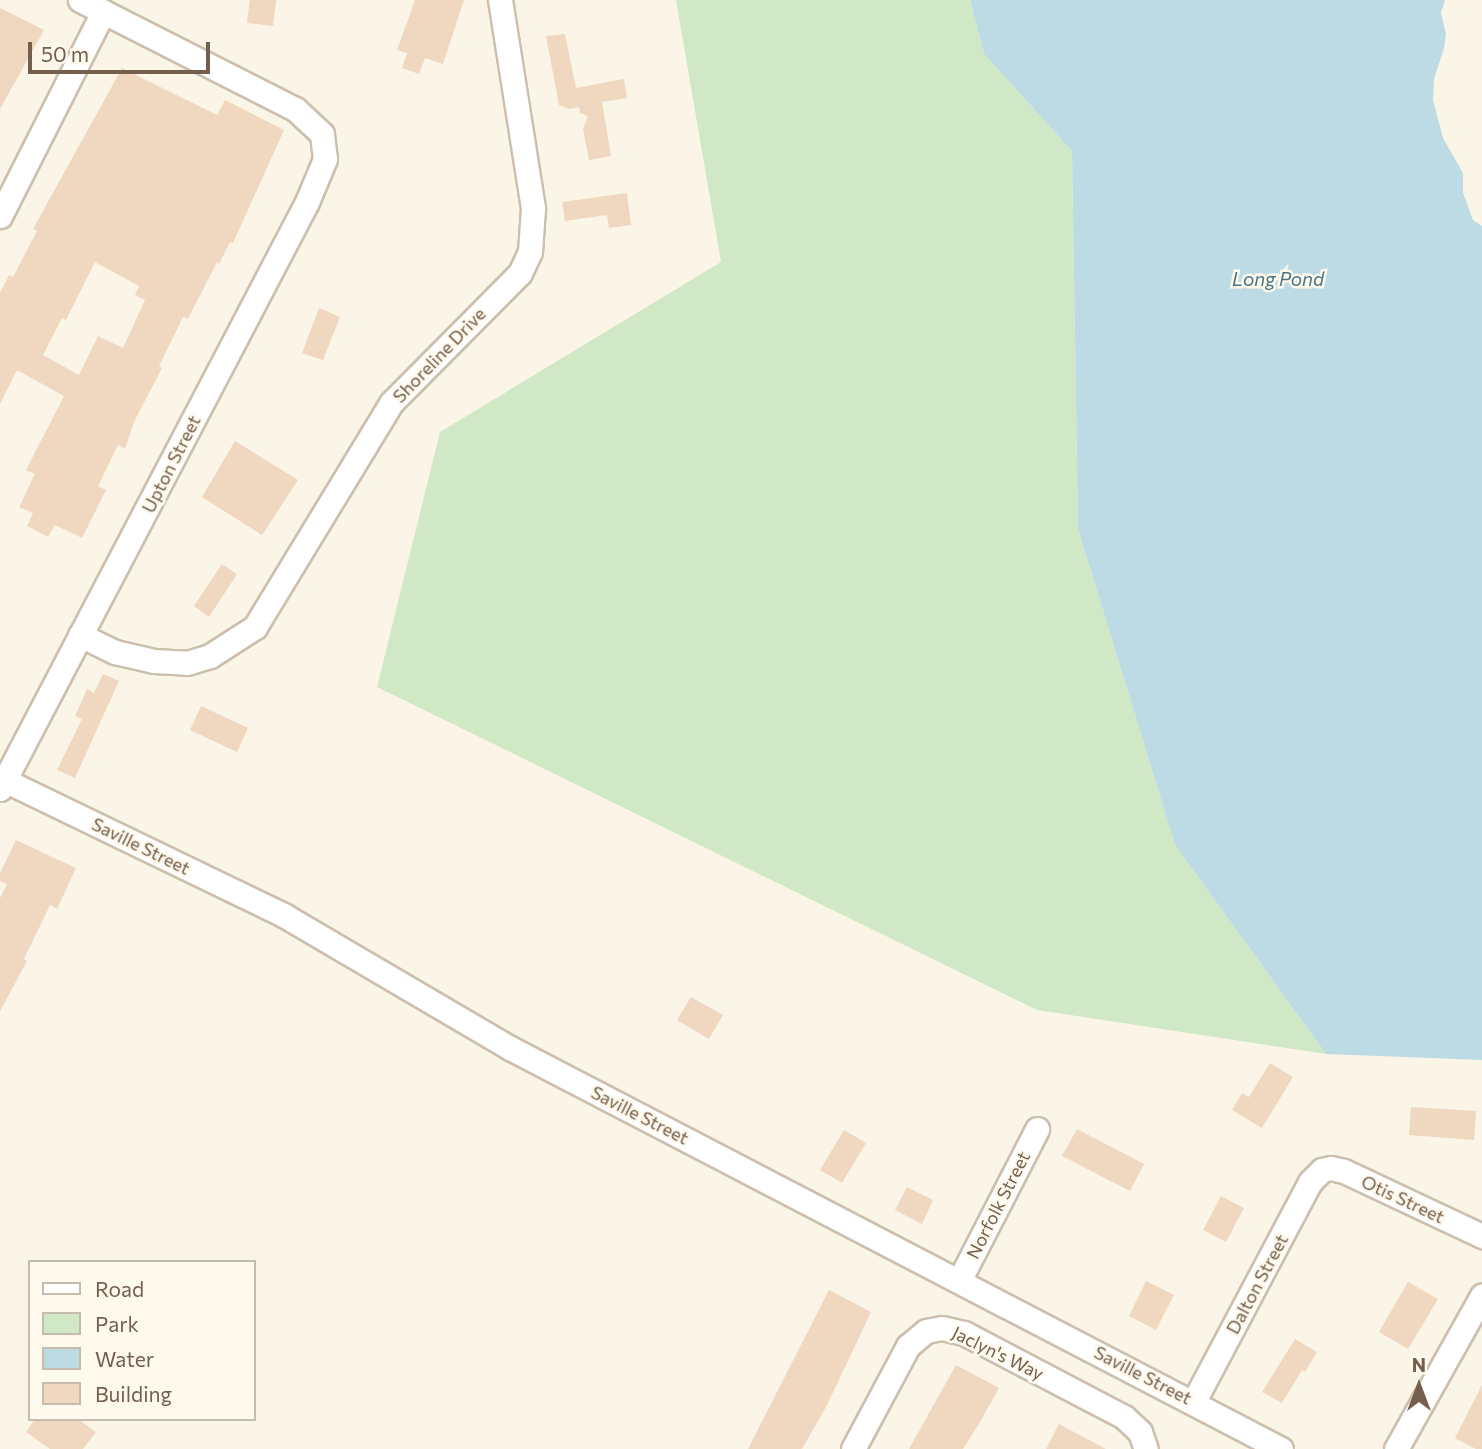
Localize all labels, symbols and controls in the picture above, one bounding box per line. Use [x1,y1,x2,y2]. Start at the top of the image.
scale bar [32,28,214,72]
text: 50 m [41,41,89,66]
water label: Long Pond [1232,268,1324,290]
street label: Shoreline Drive [388,303,490,407]
street label: Upton Street [137,412,205,516]
street label: Saville Street [88,813,194,879]
street label: Saville Street [588,1081,692,1149]
street label: Norfolk Street [962,1148,1034,1262]
street label: Otis Street [1358,1170,1448,1228]
street label: Dalton Street [1222,1230,1292,1338]
legend [28,1260,256,1421]
text: Road [95,1276,144,1301]
text: Park [95,1311,139,1336]
street label: Jaclyn's Way [949,1322,1047,1384]
street label: Saville Street [1091,1341,1195,1409]
text: Water [95,1346,154,1371]
north arrow [1384,1351,1454,1421]
text: N [1412,1353,1426,1376]
text: Building [95,1381,172,1406]

